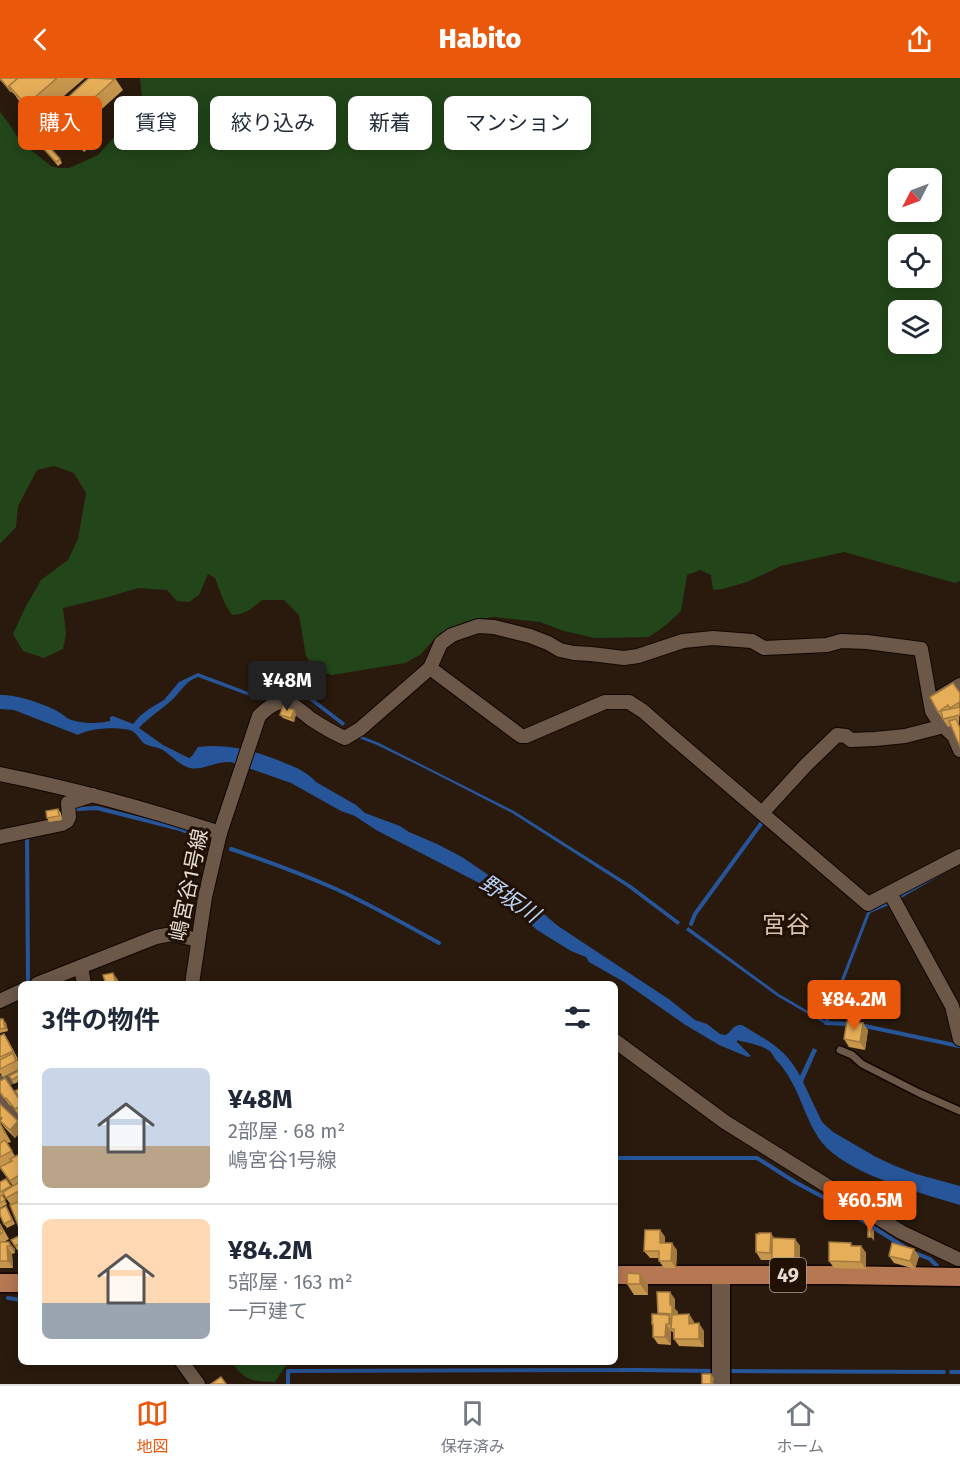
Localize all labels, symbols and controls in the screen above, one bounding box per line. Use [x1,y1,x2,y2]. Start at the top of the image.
icon: back [24,23,57,56]
text: Habito [439,23,521,55]
icon: share [903,23,936,56]
chip: 購入 [18,96,102,150]
chip: 賃貸 [114,96,198,150]
chip: 絞り込み [210,96,336,150]
chip: 新着 [348,96,432,150]
chip: マンション [444,96,591,150]
north arrow [888,168,942,222]
map controls [888,168,942,354]
button: locate [888,234,942,288]
button: layers [888,300,942,354]
pin: ¥48M [251,661,323,712]
text: ¥48M [262,668,312,692]
street label: 嶋宮谷1号線 [164,826,214,944]
water label: 野坂川 [475,869,546,929]
district label: 宮谷 [762,911,810,939]
pin: ¥84.2M [805,980,903,1031]
text: ¥84.2M [822,987,886,1011]
icon: filters [561,1001,594,1034]
text: 3件の物件 [42,1005,160,1036]
text: ¥48M [228,1084,292,1115]
icon: home [90,1092,162,1164]
text: 2部屋 · 68 m² [228,1119,345,1143]
text: 嶋宮谷1号線 [228,1148,337,1172]
pin: ¥60.5M [821,1181,919,1232]
text: ¥60.5M [837,1188,903,1212]
text: ¥84.2M [228,1235,312,1266]
icon: home [90,1243,162,1315]
road number: 49 [770,1258,806,1292]
text: 5部屋 · 163 m² [228,1270,353,1294]
text: 一戸建て [228,1299,308,1323]
tab: 地図 [136,1397,169,1457]
tab: 保存済み [441,1397,505,1457]
tab: ホーム [777,1397,824,1457]

